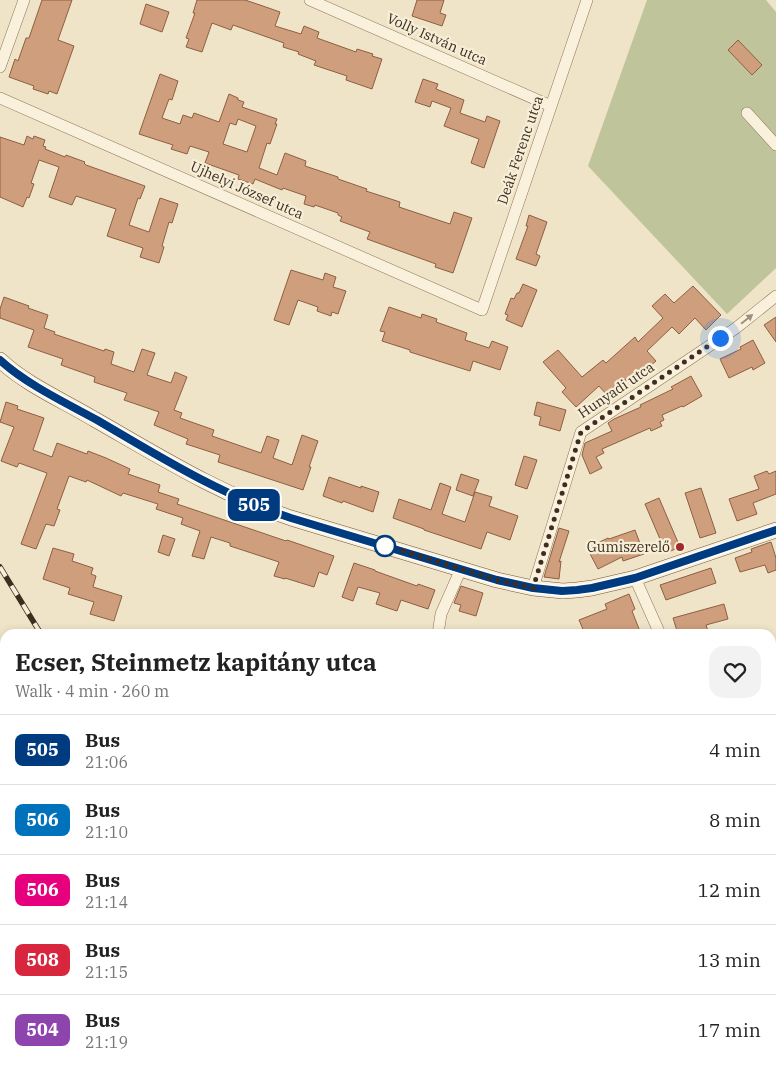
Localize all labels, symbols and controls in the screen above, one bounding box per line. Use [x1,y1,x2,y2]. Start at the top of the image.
street label: Volly István utca [384,9,490,69]
street label: Deák Ferenc utca [493,93,547,207]
street label: Ujhelyi József utca [188,157,307,223]
one-way arrow [740,314,753,325]
your location [708,326,733,351]
street label: Hunyadi utca [574,358,658,422]
line badge: 505 [225,489,283,521]
text: 505 [238,493,270,516]
unlabelled marker [374,535,396,557]
place label: Gumiszerelő [587,538,670,556]
marker: Gumiszerelő [674,541,686,553]
text: Ecser, Steinmetz kapitány utca [15,646,377,678]
button: heart [709,646,761,698]
text: Walk · 4 min · 260 m [15,681,169,701]
text: Bus [85,728,120,752]
text: 505 [26,738,59,761]
text: 4 min [709,738,761,762]
text: 21:06 [85,752,128,772]
text: Bus [85,798,120,822]
text: 506 [26,808,59,831]
text: 8 min [709,808,761,832]
text: 21:10 [85,822,128,842]
text: Bus [85,868,120,892]
text: 506 [26,878,59,901]
text: 12 min [698,878,761,902]
text: 21:14 [85,892,128,912]
text: Bus [85,938,120,962]
text: 508 [26,948,59,971]
text: 13 min [698,948,761,972]
text: 21:15 [85,962,128,982]
text: Bus [85,1008,120,1032]
text: 504 [26,1018,59,1041]
text: 17 min [698,1018,761,1042]
text: 21:19 [85,1032,128,1052]

